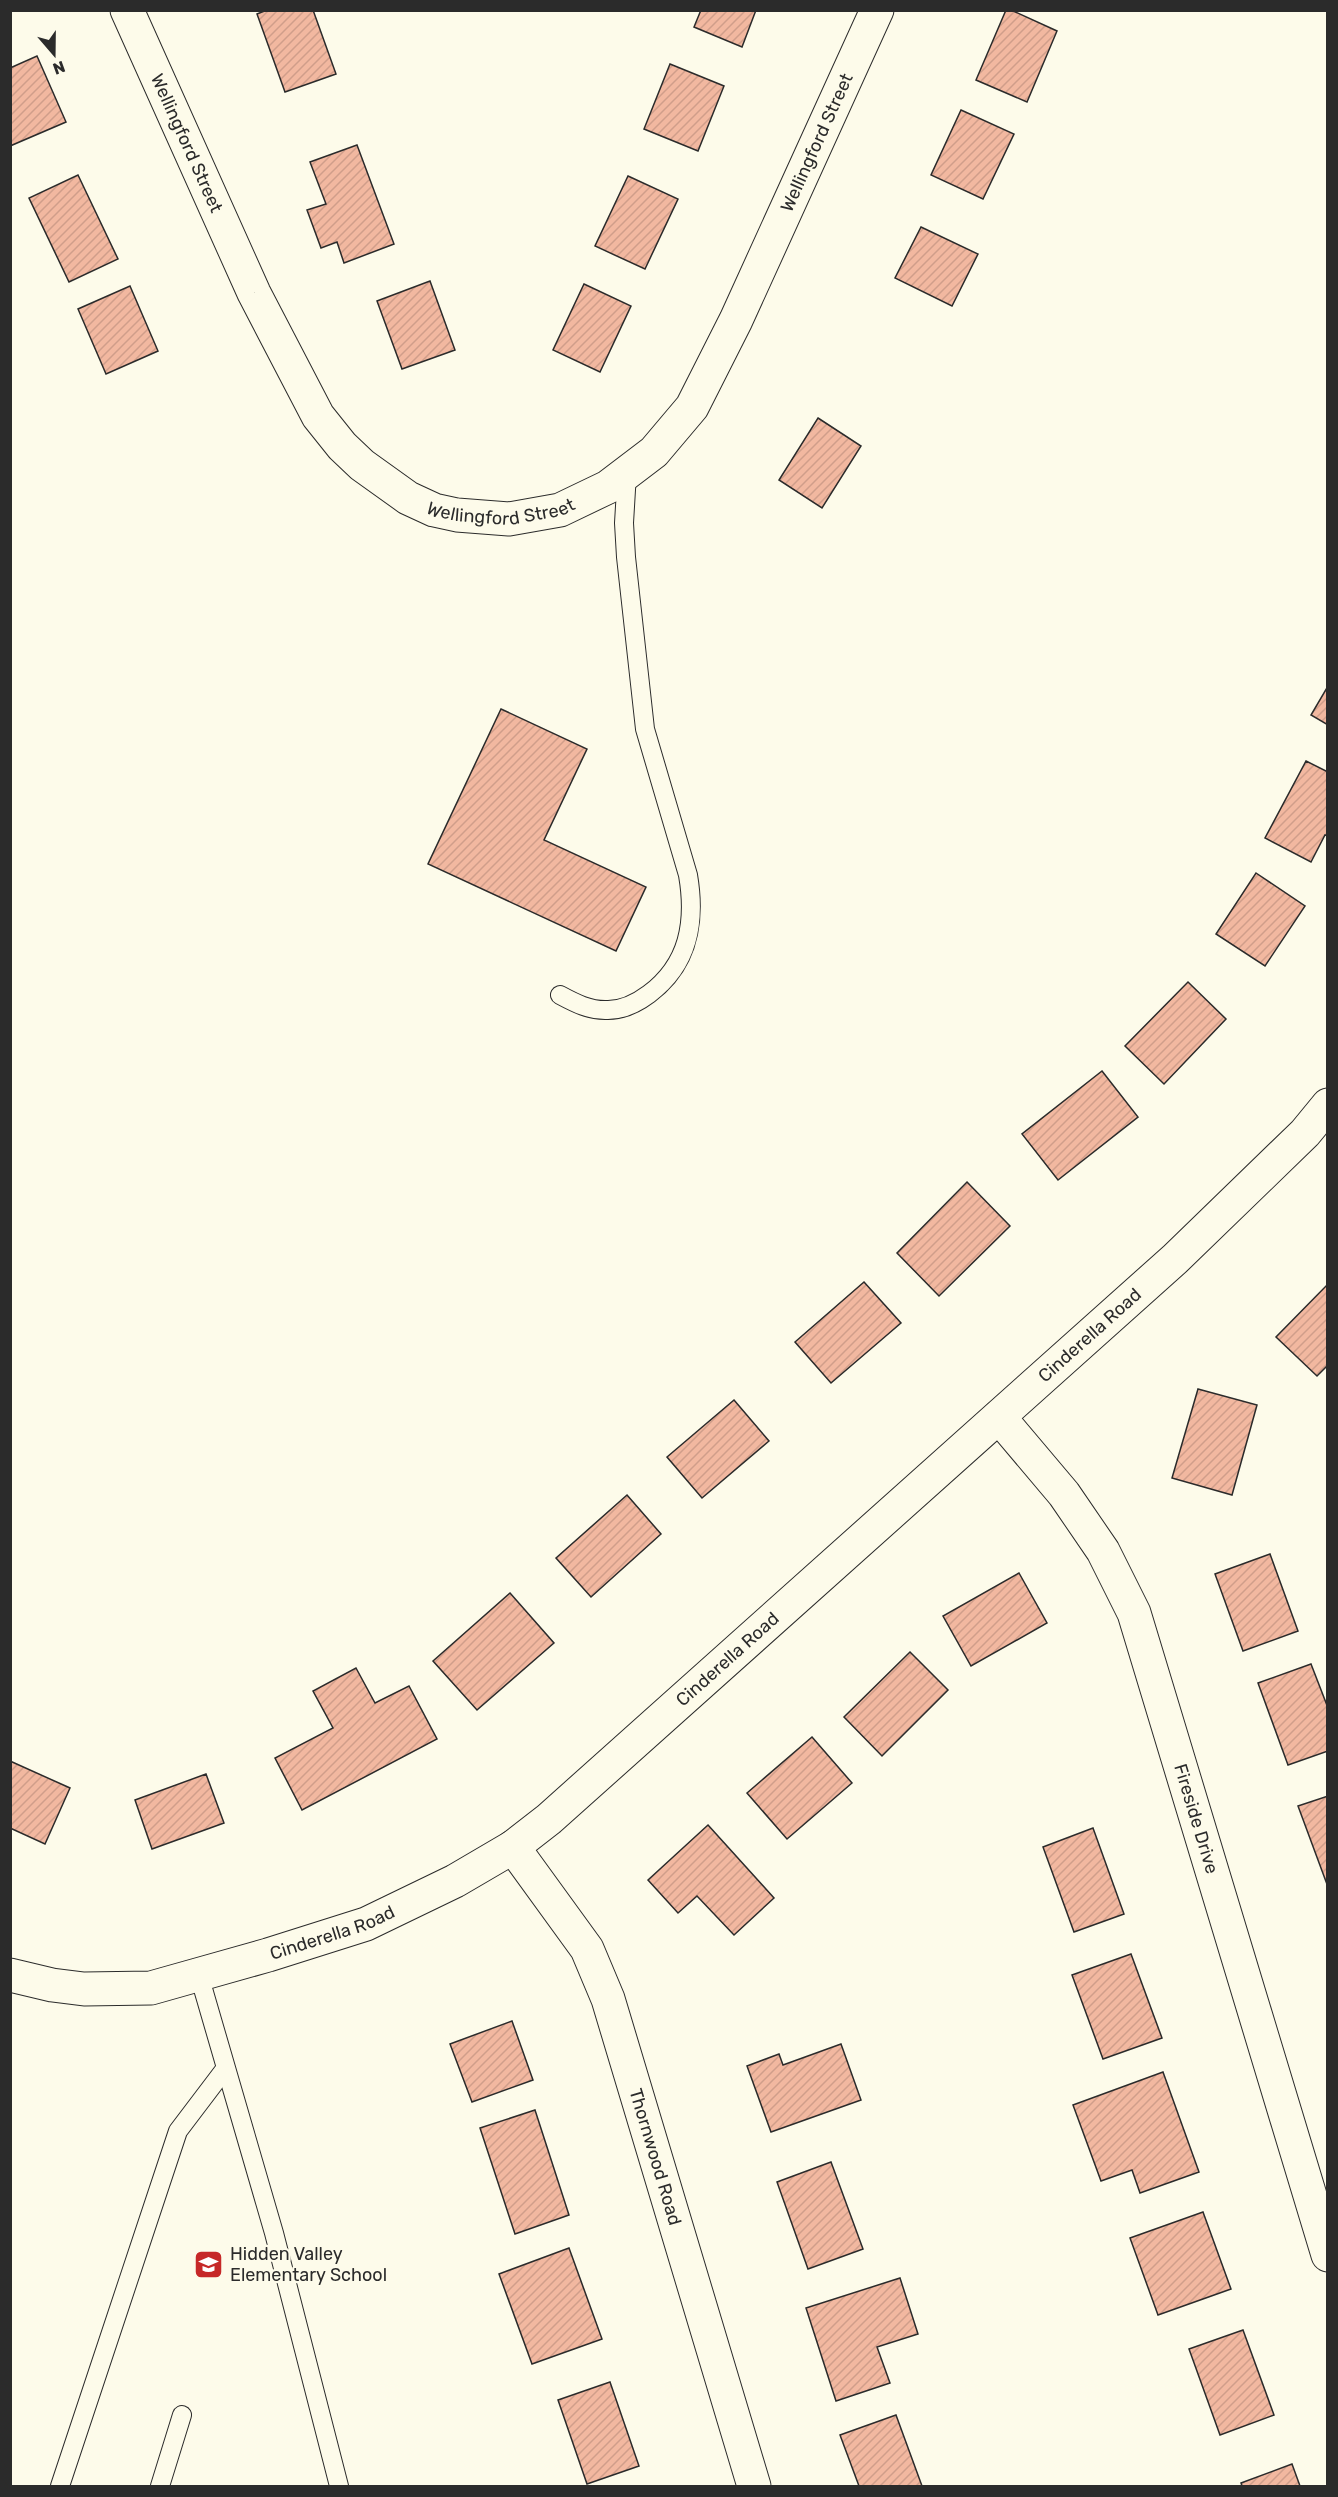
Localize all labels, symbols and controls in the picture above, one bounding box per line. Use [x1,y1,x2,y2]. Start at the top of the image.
north arrow [24,24,84,84]
text: N [50,57,68,79]
street label: Wellingford Street [146,70,228,216]
street label: Wellingford Street [776,70,858,215]
street label: Wellingford Street [423,493,579,530]
street label: Cinderella Road [1034,1284,1146,1387]
street label: Cinderella Road [672,1608,784,1711]
street label: Fireside Drive [1169,1761,1223,1876]
street label: Cinderella Road [267,1901,398,1965]
street label: Thornwood Road [624,2086,686,2228]
place label: Hidden Valley Elementary School [230,2243,387,2286]
school or university icon: Hidden Valley Elementary School [193,2248,225,2280]

